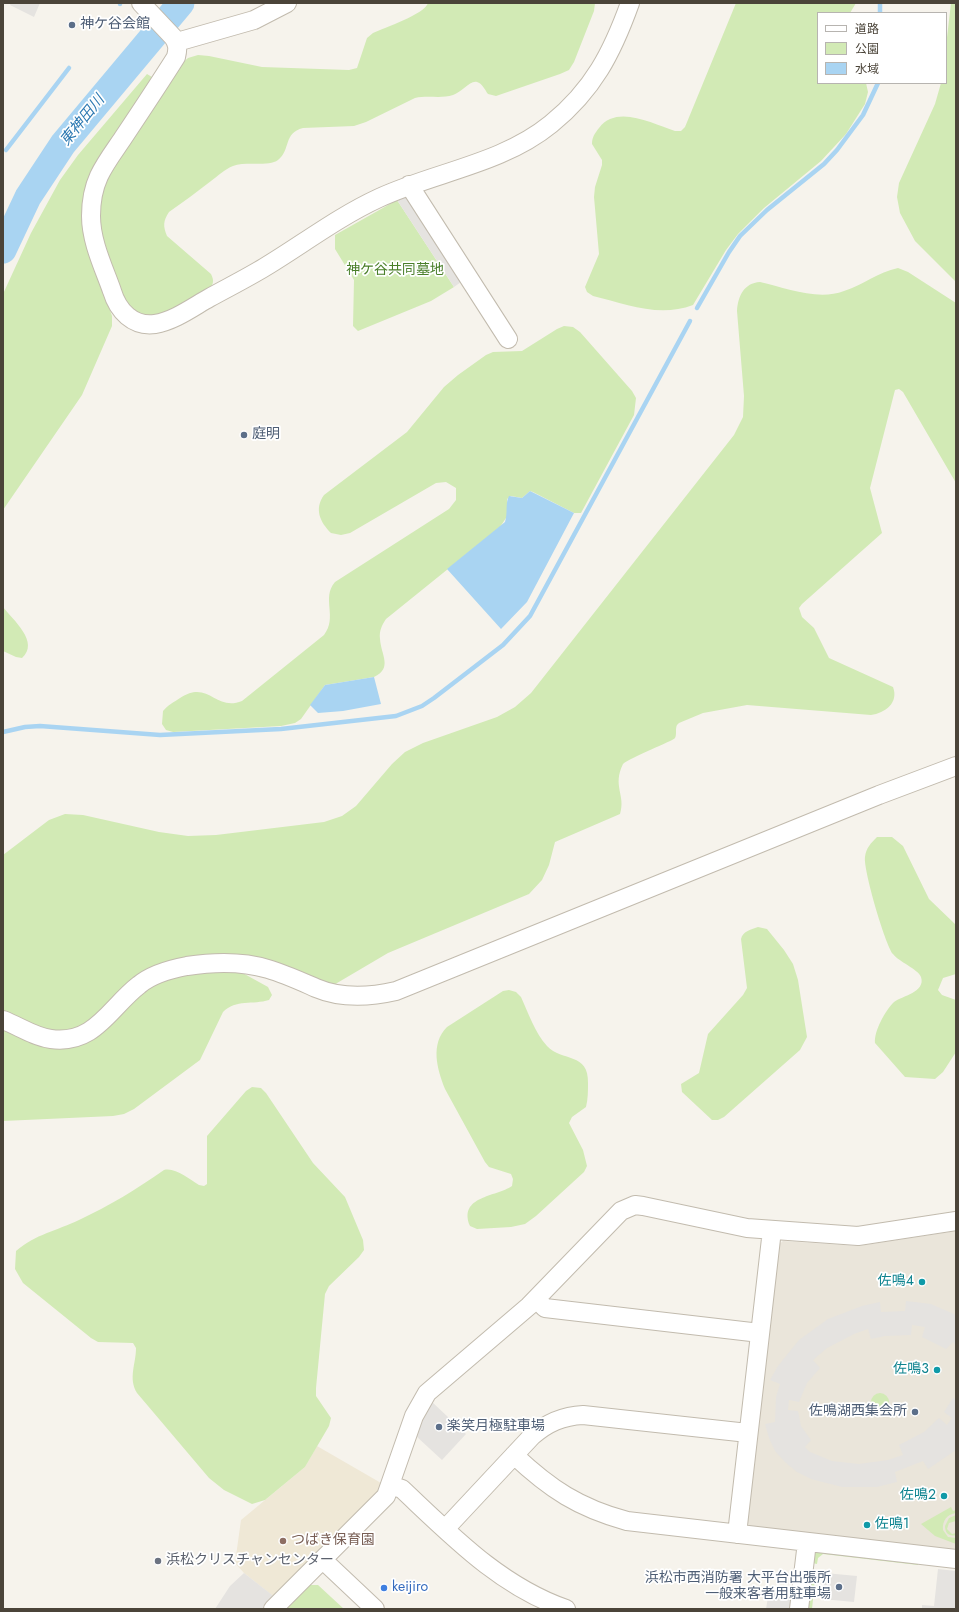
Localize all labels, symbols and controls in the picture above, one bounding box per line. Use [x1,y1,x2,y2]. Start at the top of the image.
legend [817,12,947,84]
place label: 神ケ谷会館 [80,17,150,33]
marker: 神ケ谷会館 [67,20,77,30]
text: 道路 [855,20,879,38]
text: 公園 [855,40,879,58]
text: 水域 [855,60,879,78]
water label: 東神田川 [57,92,109,150]
park label: 神ケ谷共同墓地 [346,263,444,279]
place label: 庭明 [252,427,280,443]
marker: 庭明 [239,430,249,440]
place label: 佐鳴4 [878,1274,914,1290]
marker: 佐鳴4 [917,1277,927,1287]
place label: 佐鳴3 [893,1362,929,1378]
marker: 佐鳴3 [932,1365,942,1375]
place label: 佐鳴湖西集会所 [809,1404,907,1420]
marker: 佐鳴湖西集会所 [910,1407,920,1417]
place label: 楽笑月極駐車場 [447,1419,545,1435]
marker: 楽笑月極駐車場 [434,1422,444,1432]
place label: 佐鳴2 [900,1488,936,1504]
marker: 佐鳴2 [939,1491,949,1501]
place label: 佐鳴1 [875,1517,909,1533]
marker: 佐鳴1 [862,1520,872,1530]
place label: つばき保育園 [291,1533,375,1549]
marker: つばき保育園 [278,1536,288,1546]
place label: 浜松クリスチャンセンター [166,1553,334,1569]
marker: 浜松クリスチャンセンター [153,1556,163,1566]
place label: 浜松市西消防署 大平台出張所 一般来客者用駐車場 [645,1571,831,1604]
place label: keijiro [392,1580,428,1596]
marker: 浜松市西消防署 大平台出張所 一般来客者用駐車場 [834,1582,844,1592]
marker: keijiro [379,1583,389,1593]

